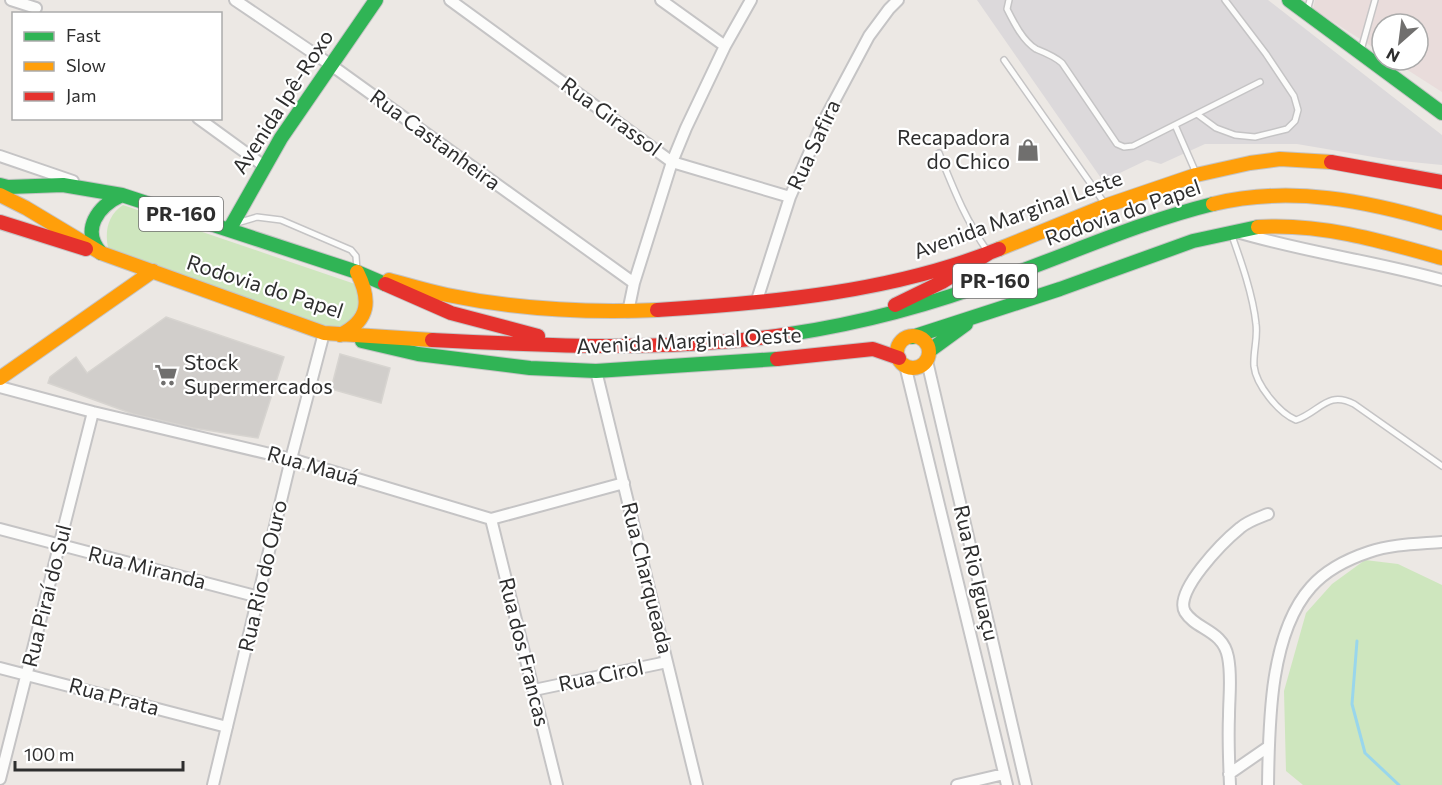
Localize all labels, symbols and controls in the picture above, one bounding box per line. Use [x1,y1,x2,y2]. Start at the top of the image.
legend [12,12,222,120]
north arrow [1370,12,1430,72]
text: Fast [66,24,101,46]
street label: Avenida Ipê-Roxo [226,24,338,178]
text: N [1383,44,1402,67]
text: Slow [66,54,106,76]
street label: Rua Girassol [557,71,667,160]
street label: Rua Castanheira [366,83,506,194]
text: Jam [66,84,96,106]
street label: Rua Safira [781,95,844,194]
place label: Recapadora do Chico [897,124,1010,173]
shop icon: Recapadora do Chico [1015,137,1041,163]
street label: Avenida Marginal Leste [910,164,1125,263]
street label: Rodovia do Papel [1041,173,1204,250]
road number: PR-160 [139,197,223,231]
street label: Rodovia do Papel [184,248,347,323]
road number: PR-160 [953,264,1037,298]
street label: Avenida Marginal Oeste [576,321,802,358]
place label: Stock Supermercados [184,349,333,398]
supermarket icon: Stock Supermercados [153,362,179,388]
street label: Rua Mauá [265,440,362,490]
street label: Rua Rio do Ouro [232,497,291,654]
street label: Rua Charqueada [618,499,679,656]
street label: Rua Rio Iguaçu [950,502,1005,643]
street label: Rua Piraí do Sul [16,522,75,669]
street label: Rua Miranda [86,540,209,593]
street label: Rua dos Francas [495,575,556,729]
street label: Rua Cirol [556,653,646,696]
street label: Rua Prata [66,671,162,720]
scale bar [15,734,183,772]
text: 100 m [24,743,74,765]

